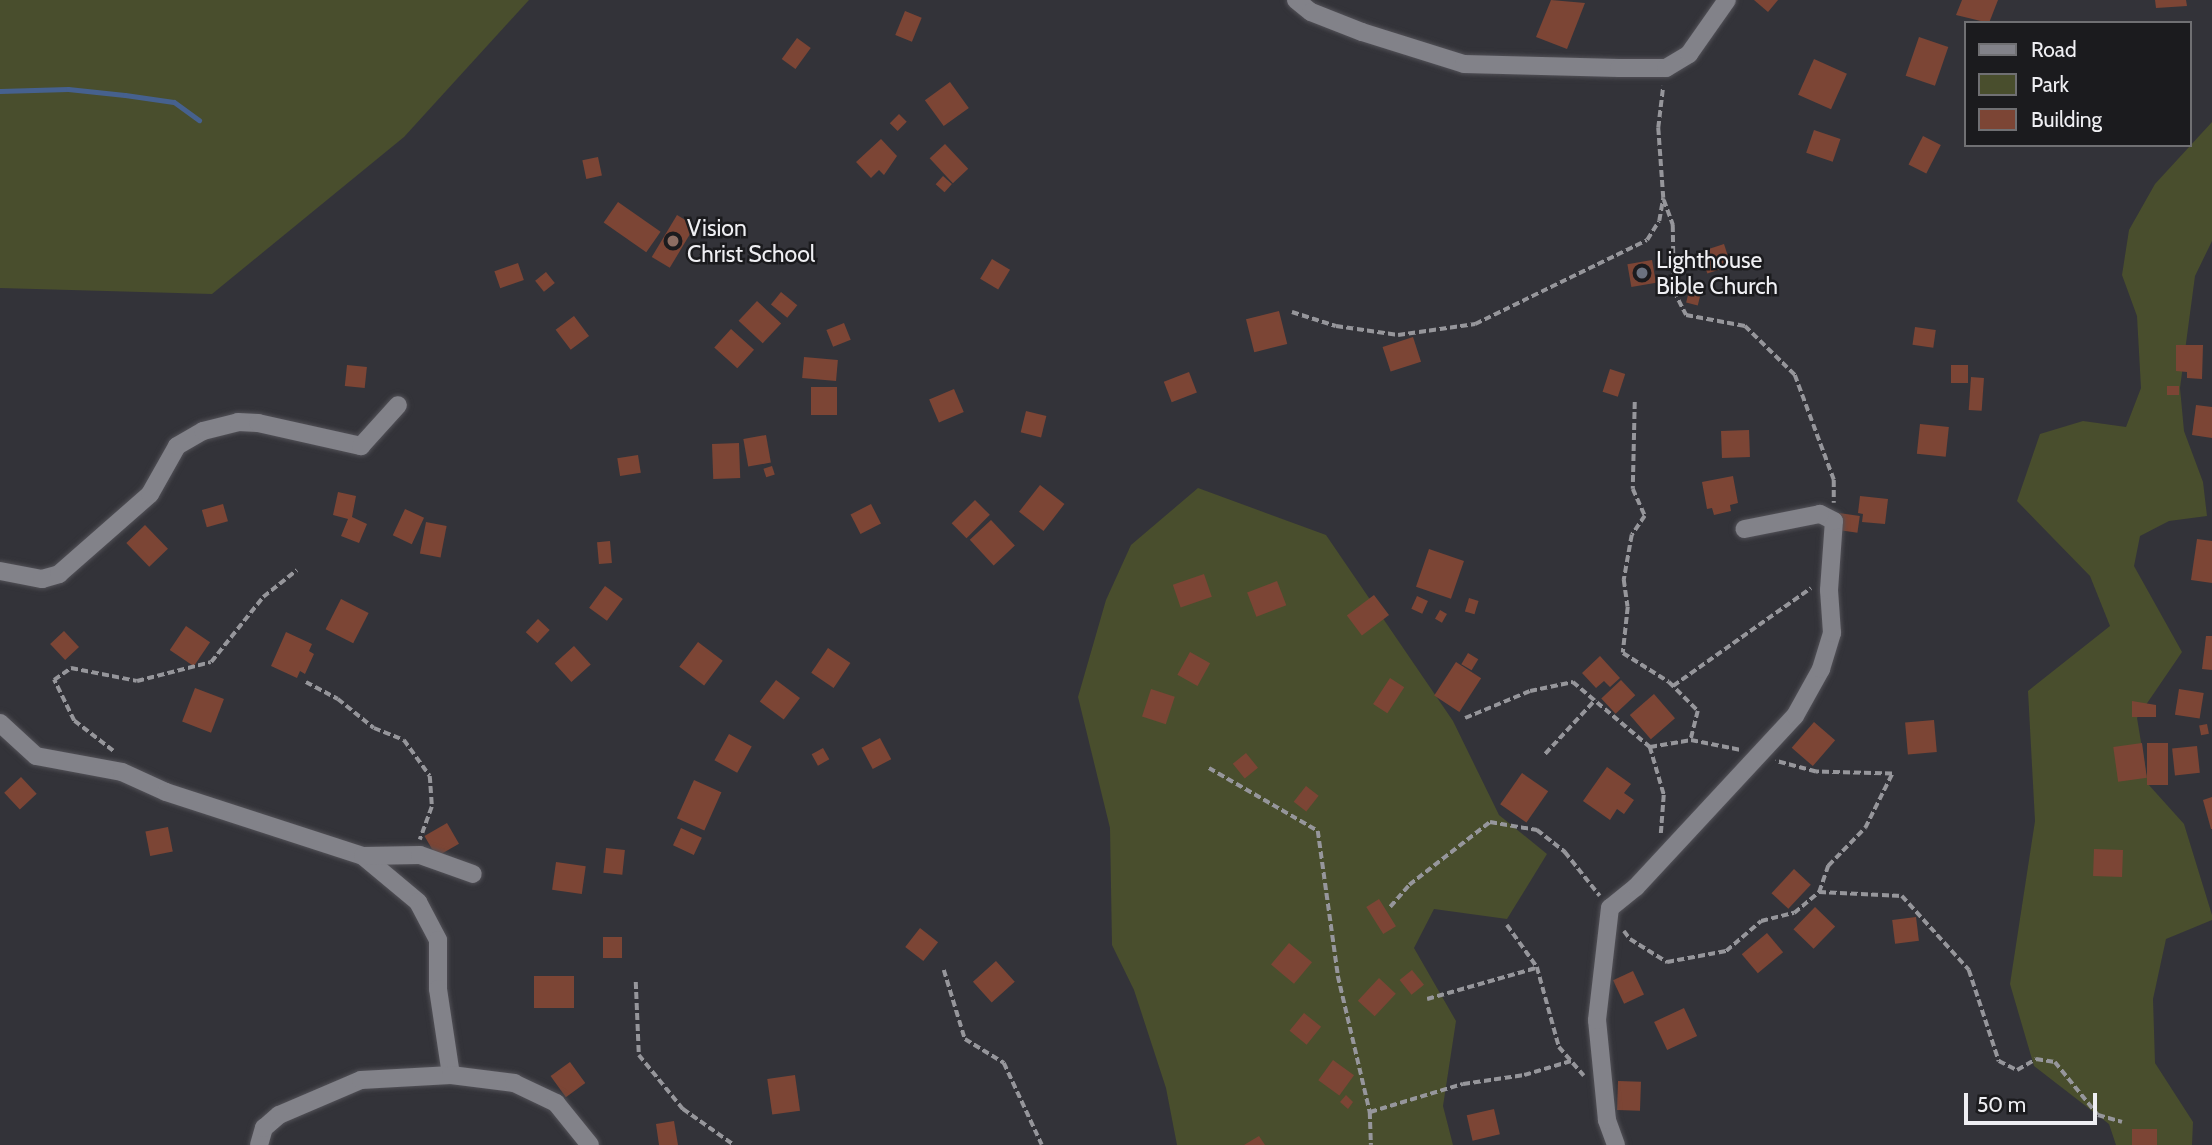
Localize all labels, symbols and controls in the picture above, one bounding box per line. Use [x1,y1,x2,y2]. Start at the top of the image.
legend [1964,21,2191,147]
text: Road [2031,37,2077,62]
text: Park [2031,72,2069,97]
text: Building [2031,107,2102,132]
place label: Vision Christ School [687,214,815,268]
marker: Vision Christ School [665,233,681,249]
place label: Lighthouse Bible Church [1656,246,1778,300]
marker: Lighthouse Bible Church [1634,265,1650,281]
scale bar [1967,1078,2100,1122]
text: 50 m [1977,1092,2026,1117]

